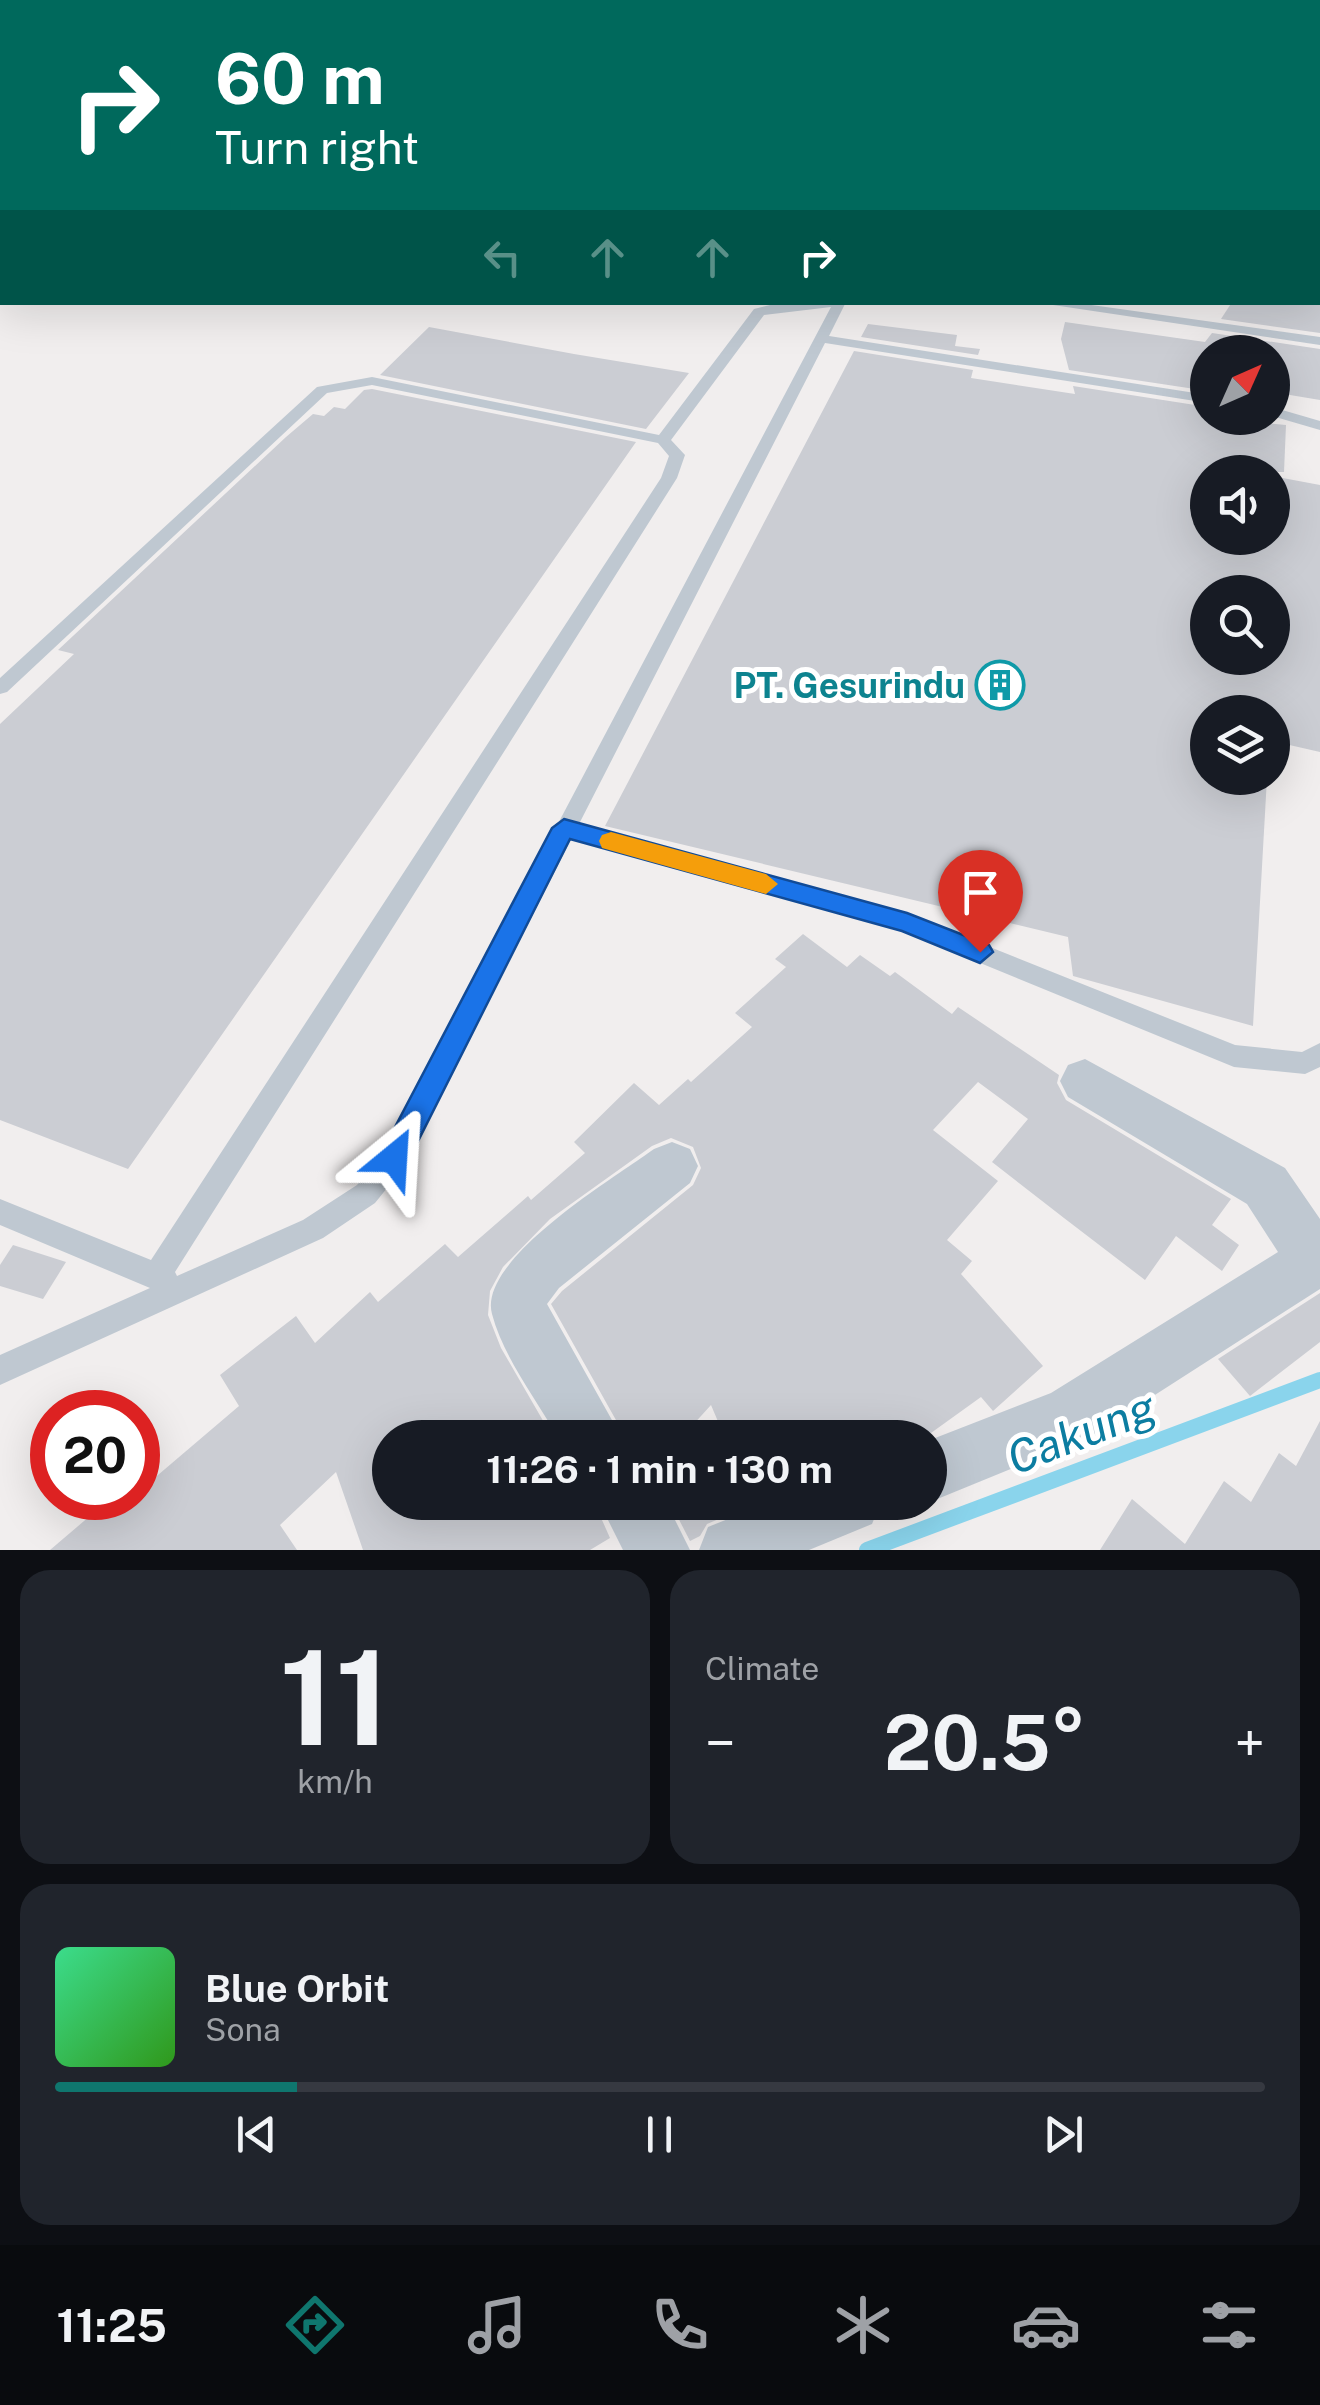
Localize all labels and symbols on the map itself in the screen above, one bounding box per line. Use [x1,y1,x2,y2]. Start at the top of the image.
north arrow [1190,335,1290,435]
building icon: PT. Gesurindu [974,659,1026,711]
place label: PT. Gesurindu [733,665,965,706]
pin [938,850,1023,953]
position arrow [342,1106,446,1210]
water label: Cakung [999,1379,1163,1484]
speed limit sign: 20 [30,1390,160,1520]

